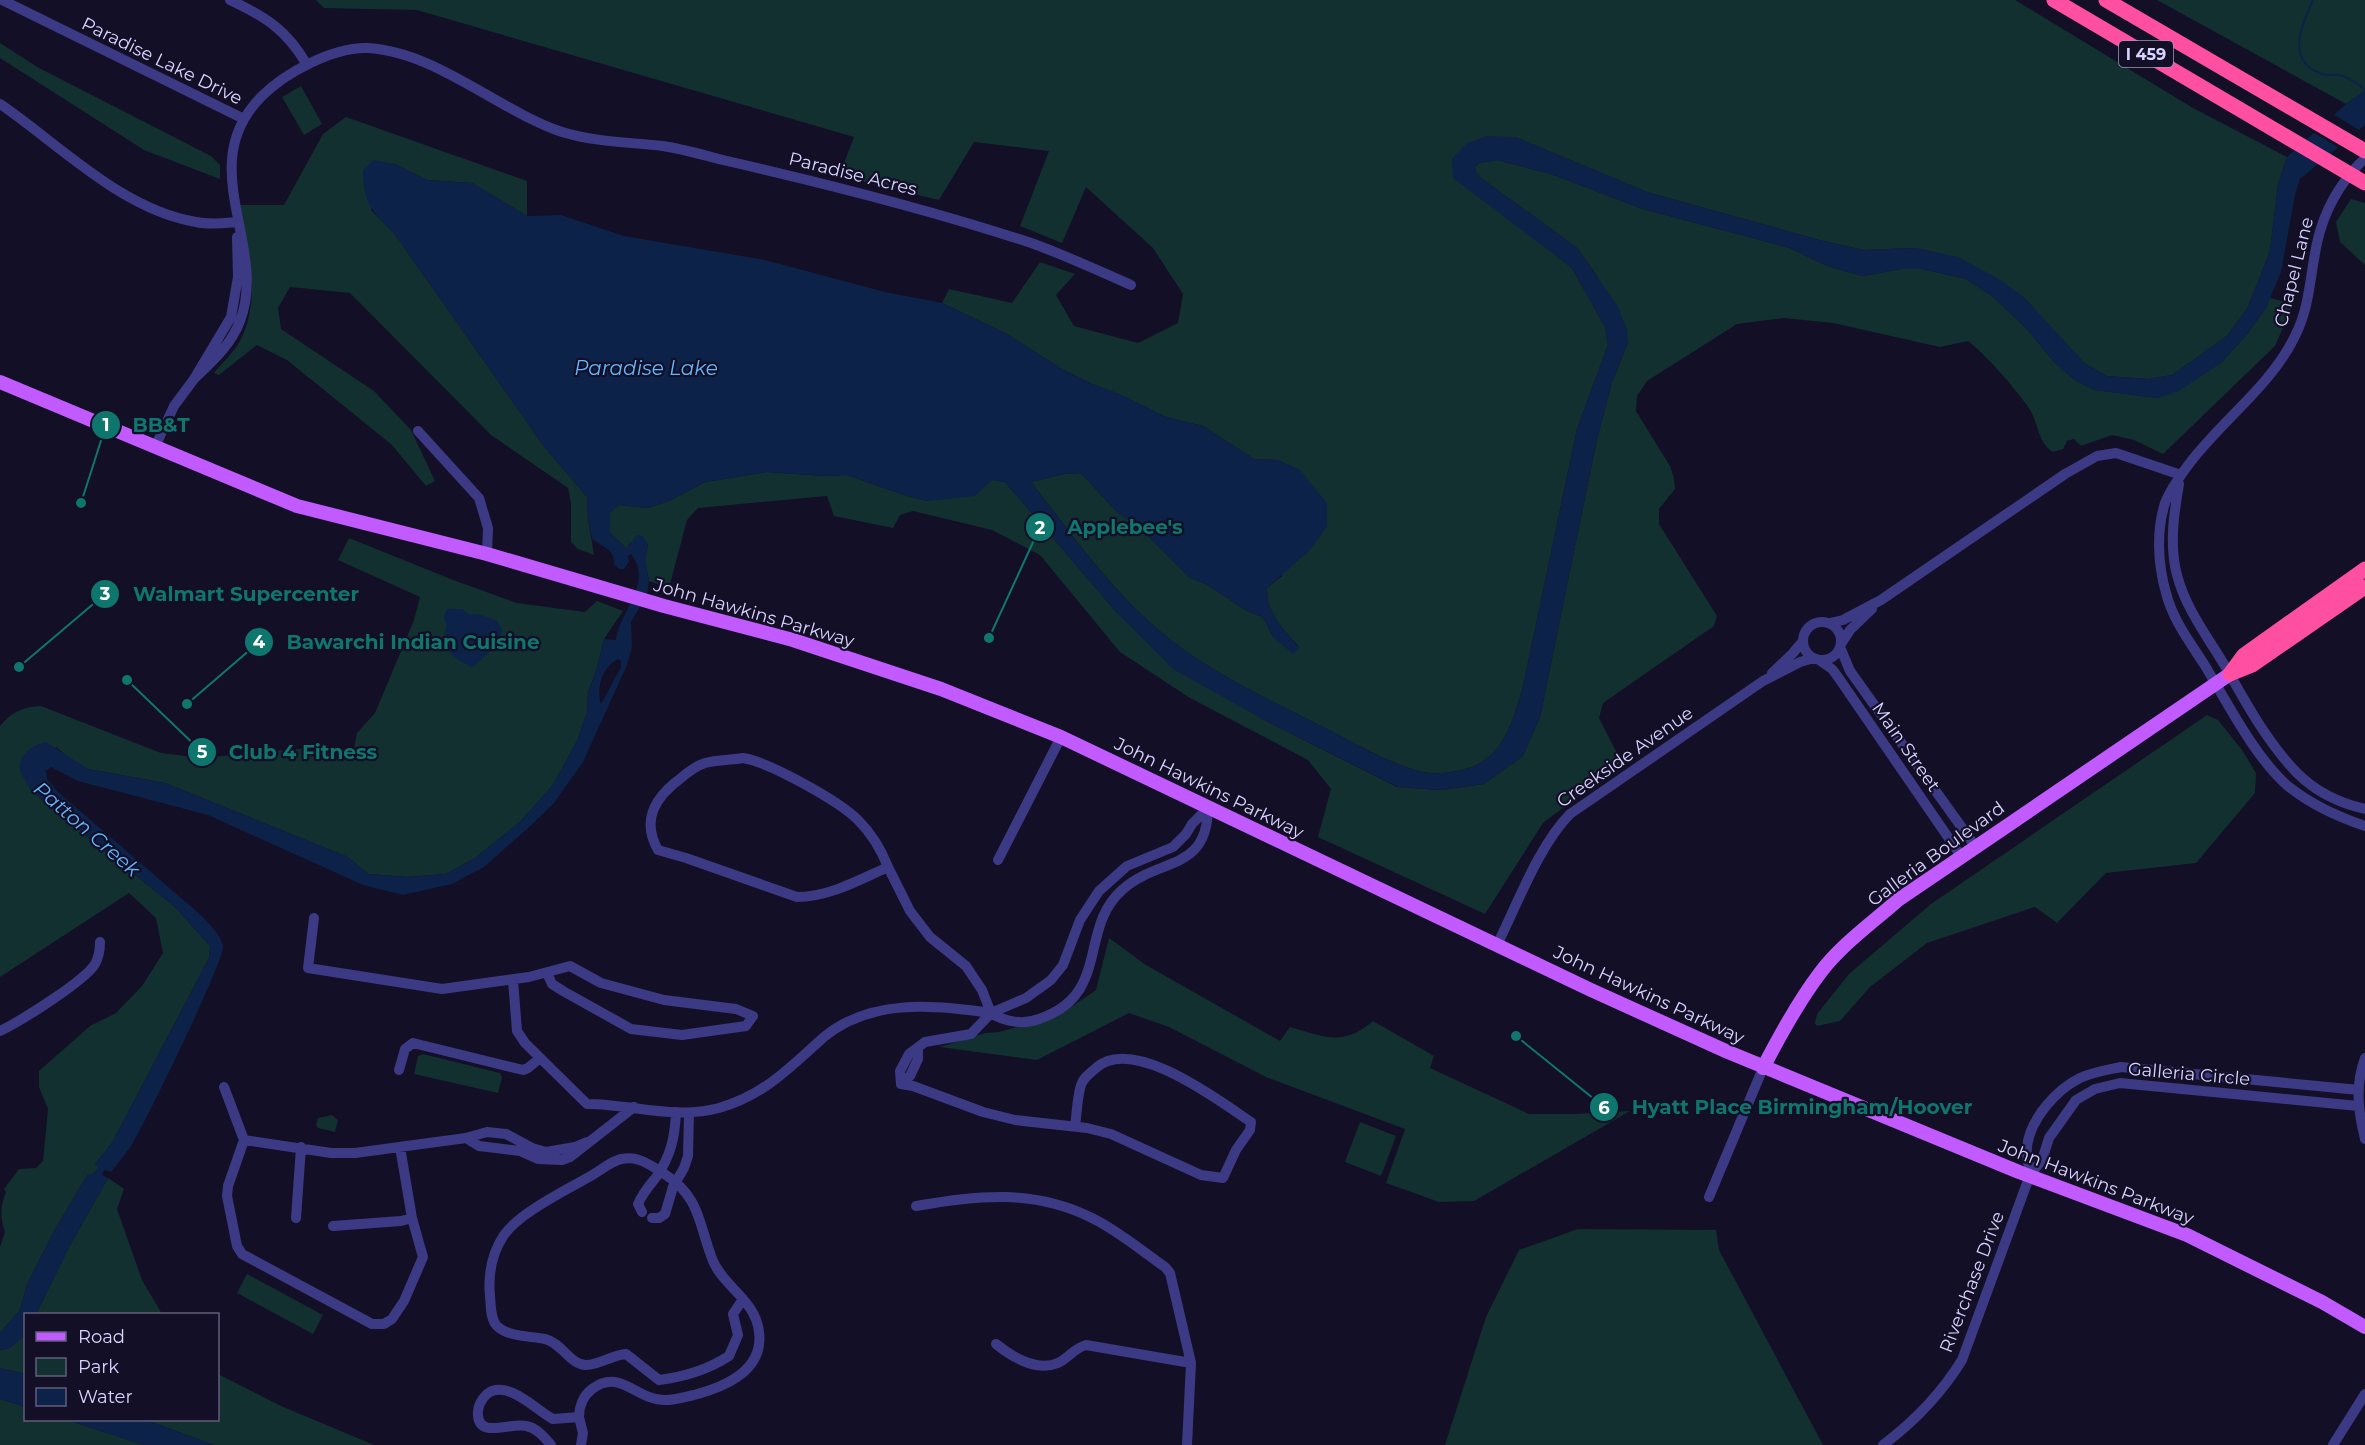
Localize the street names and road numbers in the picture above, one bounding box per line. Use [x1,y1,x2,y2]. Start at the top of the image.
street label: Paradise Lake Drive [78,13,246,110]
road number: I 459 [2119,41,2173,67]
street label: Paradise Acres [787,147,920,201]
street label: Chapel Lane [2270,215,2318,329]
street label: John Hawkins Parkway [650,574,857,652]
street label: Main Street [1867,698,1945,796]
street label: Creekside Avenue [1553,702,1697,812]
street label: John Hawkins Parkway [1110,732,1307,844]
street label: Galleria Boulevard [1863,797,2009,911]
street label: John Hawkins Parkway [1549,941,1748,1049]
street label: Galleria Circle [2127,1058,2251,1090]
street label: John Hawkins Parkway [1994,1134,2197,1230]
street label: Riverchase Drive [1935,1208,2009,1356]

